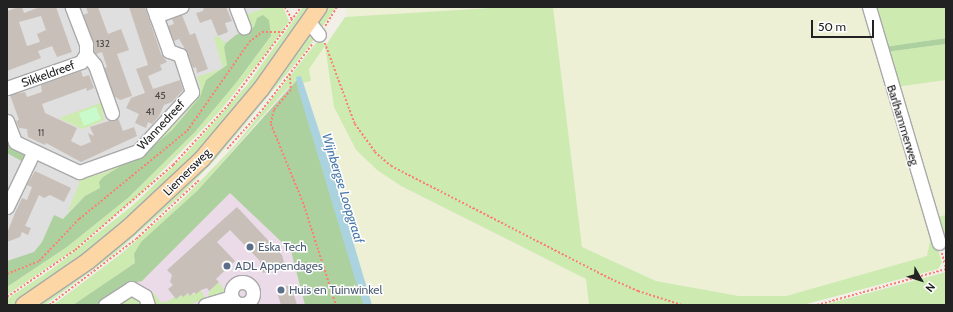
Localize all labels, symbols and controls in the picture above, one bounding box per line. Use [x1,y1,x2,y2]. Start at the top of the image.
scale bar [813,12,876,38]
text: 50 m [818,19,846,34]
house number: 132 [96,38,110,50]
street label: Sikkeldreef [19,58,77,90]
street label: Barlhammerweg [884,83,922,167]
house number: 45 [154,90,166,102]
street label: Wannedreef [134,97,188,153]
house number: 41 [145,106,155,118]
house number: 11 [38,127,44,139]
water label: Wijnbergse Loopgraaf [319,131,367,245]
street label: Liemersweg [160,145,214,199]
place label: Eska Tech [258,240,307,254]
marker: Eska Tech [245,242,255,252]
place label: ADL Appendages [235,259,323,273]
north arrow [901,260,941,300]
marker: ADL Appendages [222,261,232,271]
text: N [922,280,938,295]
place label: Huis en Tuinwinkel [289,283,382,297]
marker: Huis en Tuinwinkel [276,285,286,295]

